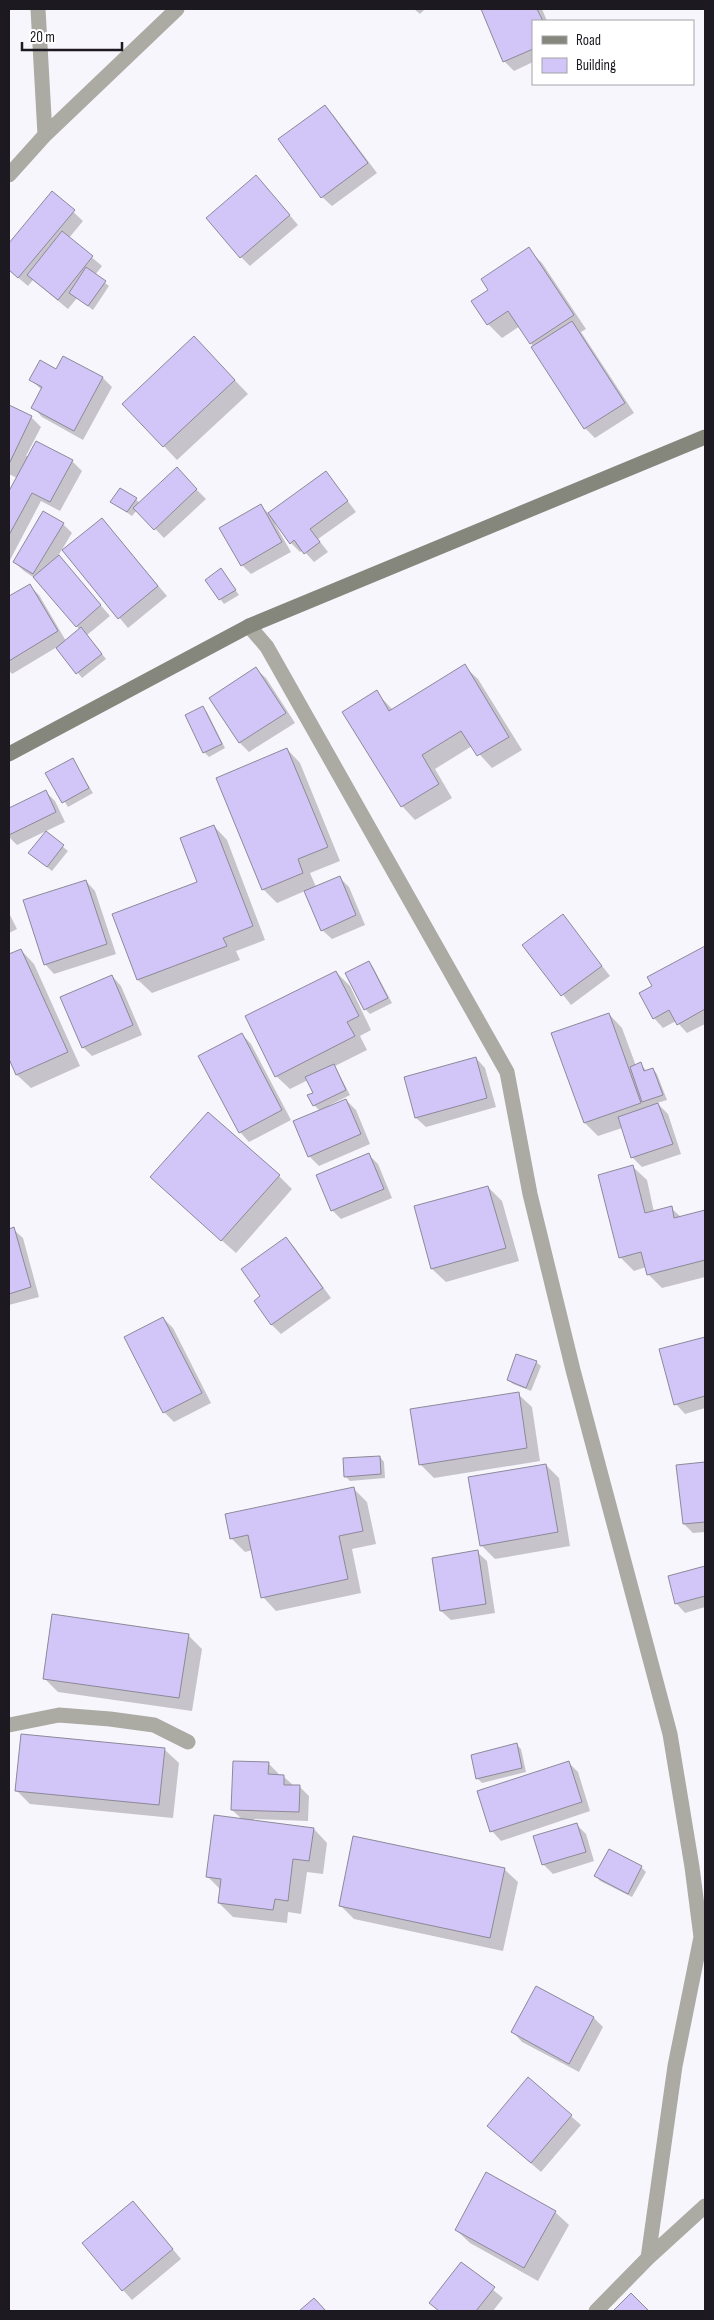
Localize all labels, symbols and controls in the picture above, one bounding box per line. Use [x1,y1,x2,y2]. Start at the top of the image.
scale bar [22,20,122,52]
legend [532,20,694,85]
text: 20 m [30,28,55,47]
text: Road [576,31,601,50]
text: Building [576,56,616,75]

